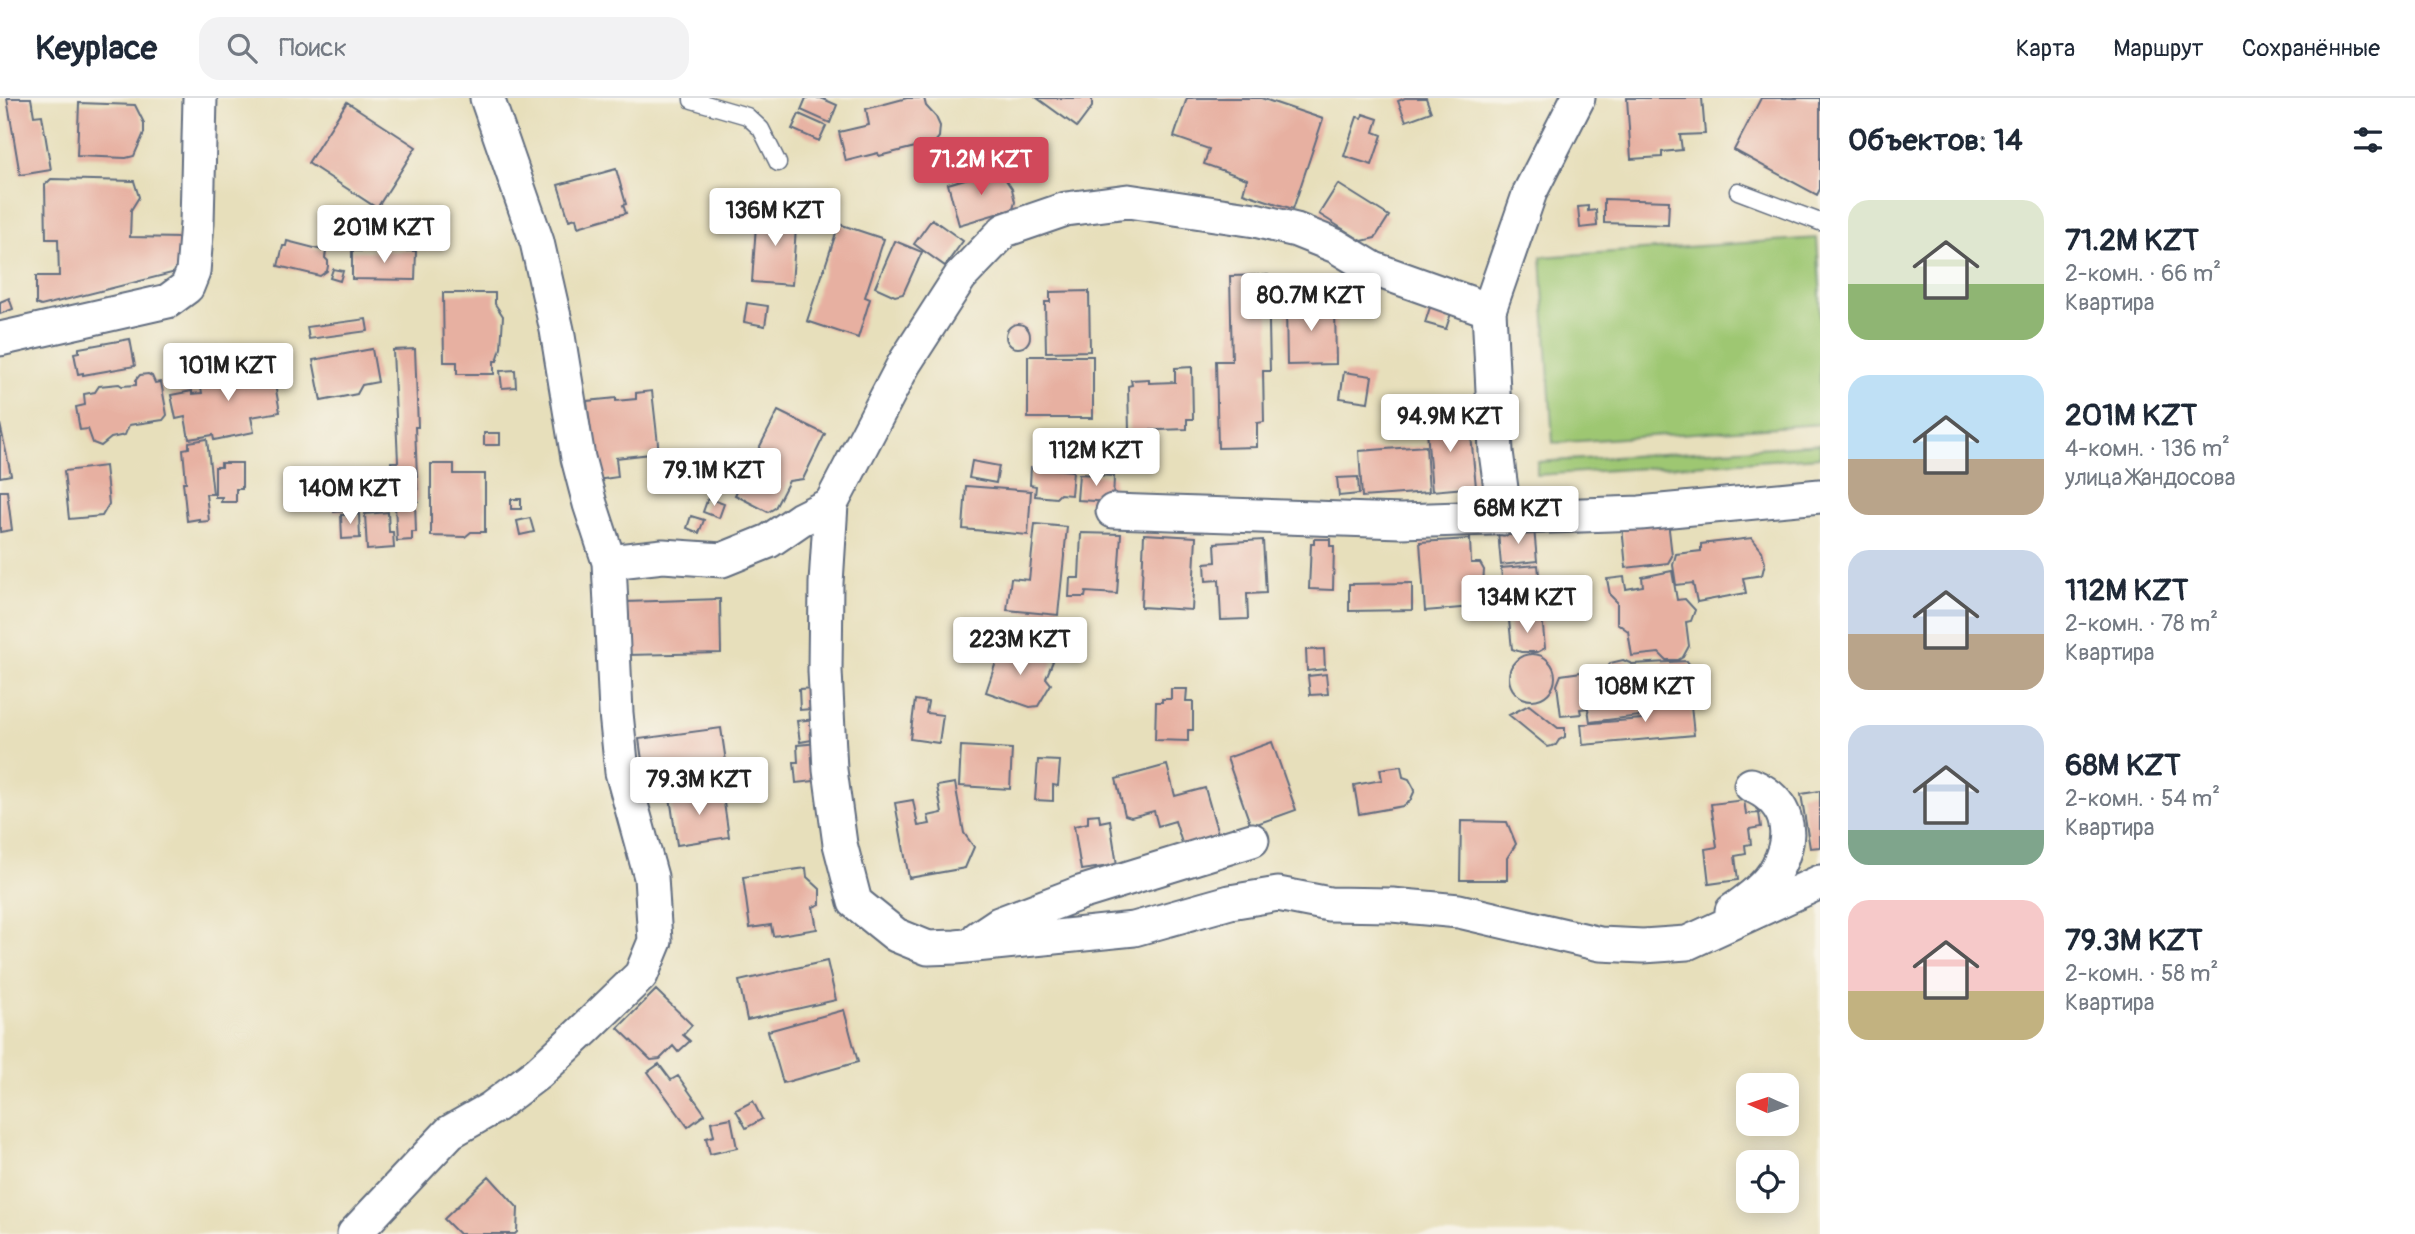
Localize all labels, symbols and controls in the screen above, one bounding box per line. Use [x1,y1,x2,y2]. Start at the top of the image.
search box [199,17,689,80]
text: Keyplace [35,28,157,69]
icon: search [223,29,261,67]
text: Поиск [279,32,347,64]
text: Карта [2016,34,2075,63]
text: Маршрут [2113,34,2204,63]
text: Сохранённые [2242,34,2380,63]
icon: filters [2349,121,2387,159]
text: Объектов: 14 [1848,122,2023,159]
pin: 71.2M KZT [901,138,1061,197]
text: 71.2M KZT [930,145,1032,174]
pin: 136M KZT [703,188,847,248]
text: 136M KZT [725,196,825,225]
pin: 201M KZT [312,206,456,265]
text: 201M KZT [333,213,435,242]
text: 71.2M KZT [2065,222,2199,259]
icon: home [1904,228,1988,312]
text: 2-комн. · 66 m² [2065,259,2221,288]
pin: 80.7M KZT [1231,274,1391,333]
text: 80.7M KZT [1257,281,1365,310]
text: Квартира [2065,288,2154,317]
pin: 101M KZT [156,344,300,403]
text: 101M KZT [179,351,277,380]
pin: 94.9M KZT [1370,394,1530,454]
text: 201M KZT [2065,397,2197,434]
text: 94.9M KZT [1397,402,1503,431]
icon: home [1904,403,1988,487]
pin: 112M KZT [1024,428,1168,488]
text: 4-комн. · 136 m² [2065,434,2230,463]
text: 112M KZT [1049,436,1143,465]
pin: 79.1M KZT [634,448,794,508]
text: 79.1M KZT [663,456,765,485]
text: улица Жандосова [2065,463,2235,492]
pin: 140M KZT [278,466,422,526]
text: 140M KZT [299,474,401,503]
pin: 68M KZT [1453,486,1583,546]
text: 68M KZT [1474,494,1562,523]
text: 112M KZT [2065,572,2189,609]
pin: 134M KZT [1455,575,1599,635]
icon: home [1904,578,1988,662]
text: 134M KZT [1477,583,1577,612]
text: 2-комн. · 78 m² [2065,609,2218,638]
pin: 223M KZT [948,618,1092,677]
text: 223M KZT [969,625,1071,654]
text: Квартира [2065,638,2154,667]
pin: 108M KZT [1573,664,1717,724]
text: 108M KZT [1595,672,1695,701]
text: 68M KZT [2065,747,2181,784]
icon: home [1904,753,1988,837]
pin: 79.3M KZT [619,758,779,817]
text: 79.3M KZT [646,765,752,794]
text: 2-комн. · 54 m² [2065,784,2220,813]
text: Квартира [2065,813,2154,842]
text: 79.3M KZT [2065,922,2203,959]
icon: home [1904,928,1988,1012]
text: 2-комн. · 58 m² [2065,959,2218,988]
text: Квартира [2065,988,2154,1017]
north arrow [1736,1073,1799,1136]
map controls [1736,1073,1799,1213]
button: locate [1736,1150,1799,1213]

